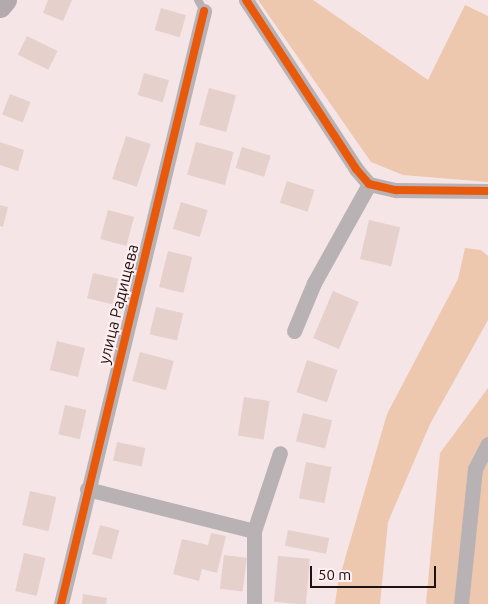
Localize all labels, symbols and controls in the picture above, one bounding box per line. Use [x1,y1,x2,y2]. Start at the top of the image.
street label: улица Радищева [94,242,142,366]
scale bar [313,556,439,588]
text: 50 m [318,566,351,583]

